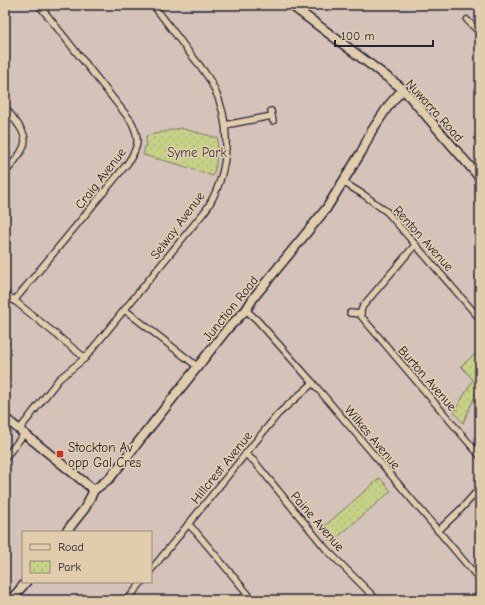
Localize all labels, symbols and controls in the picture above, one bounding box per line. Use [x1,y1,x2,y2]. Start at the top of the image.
scale bar [335,22,433,48]
text: 100 m [341,29,374,43]
street label: Nuwarra Road [403,76,467,145]
street label: Craig Avenue [72,144,129,212]
park label: Syme Park [167,145,227,160]
street label: Selway Avenue [147,188,208,262]
street label: Renton Avenue [390,203,457,274]
street label: Junction Road [200,273,261,344]
street label: Burton Avenue [395,343,460,414]
street label: Wilkes Avenue [342,402,404,473]
street label: Hillcrest Avenue [188,428,255,507]
place label: Stockton Av opp Gal Cres [68,440,141,470]
marker: Stockton Av opp Gal Cres [55,449,65,459]
street label: Paine Avenue [288,488,348,555]
legend [22,531,152,583]
text: Road [58,540,84,554]
text: Park [58,560,81,574]

